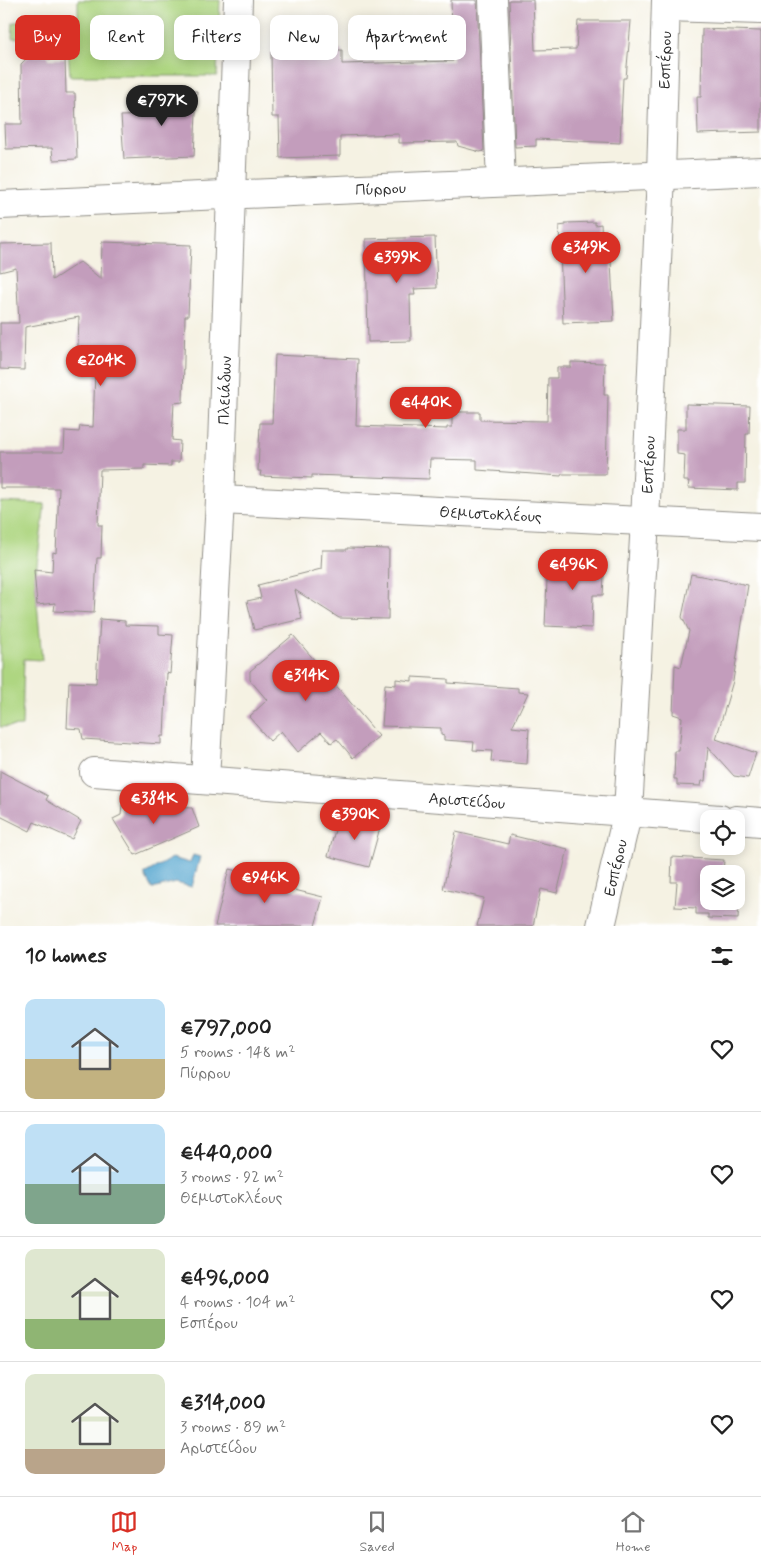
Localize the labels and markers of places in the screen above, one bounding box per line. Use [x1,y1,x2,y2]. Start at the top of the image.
pin: €797K [127,84,197,127]
pin: €349K [551,232,621,274]
pin: €399K [362,242,432,284]
pin: €204K [66,344,136,387]
pin: €440K [391,386,461,429]
pin: €496K [538,548,608,591]
pin: €314K [271,660,341,702]
pin: €384K [119,782,189,825]
pin: €390K [320,798,390,841]
pin: €946K [230,862,300,904]

